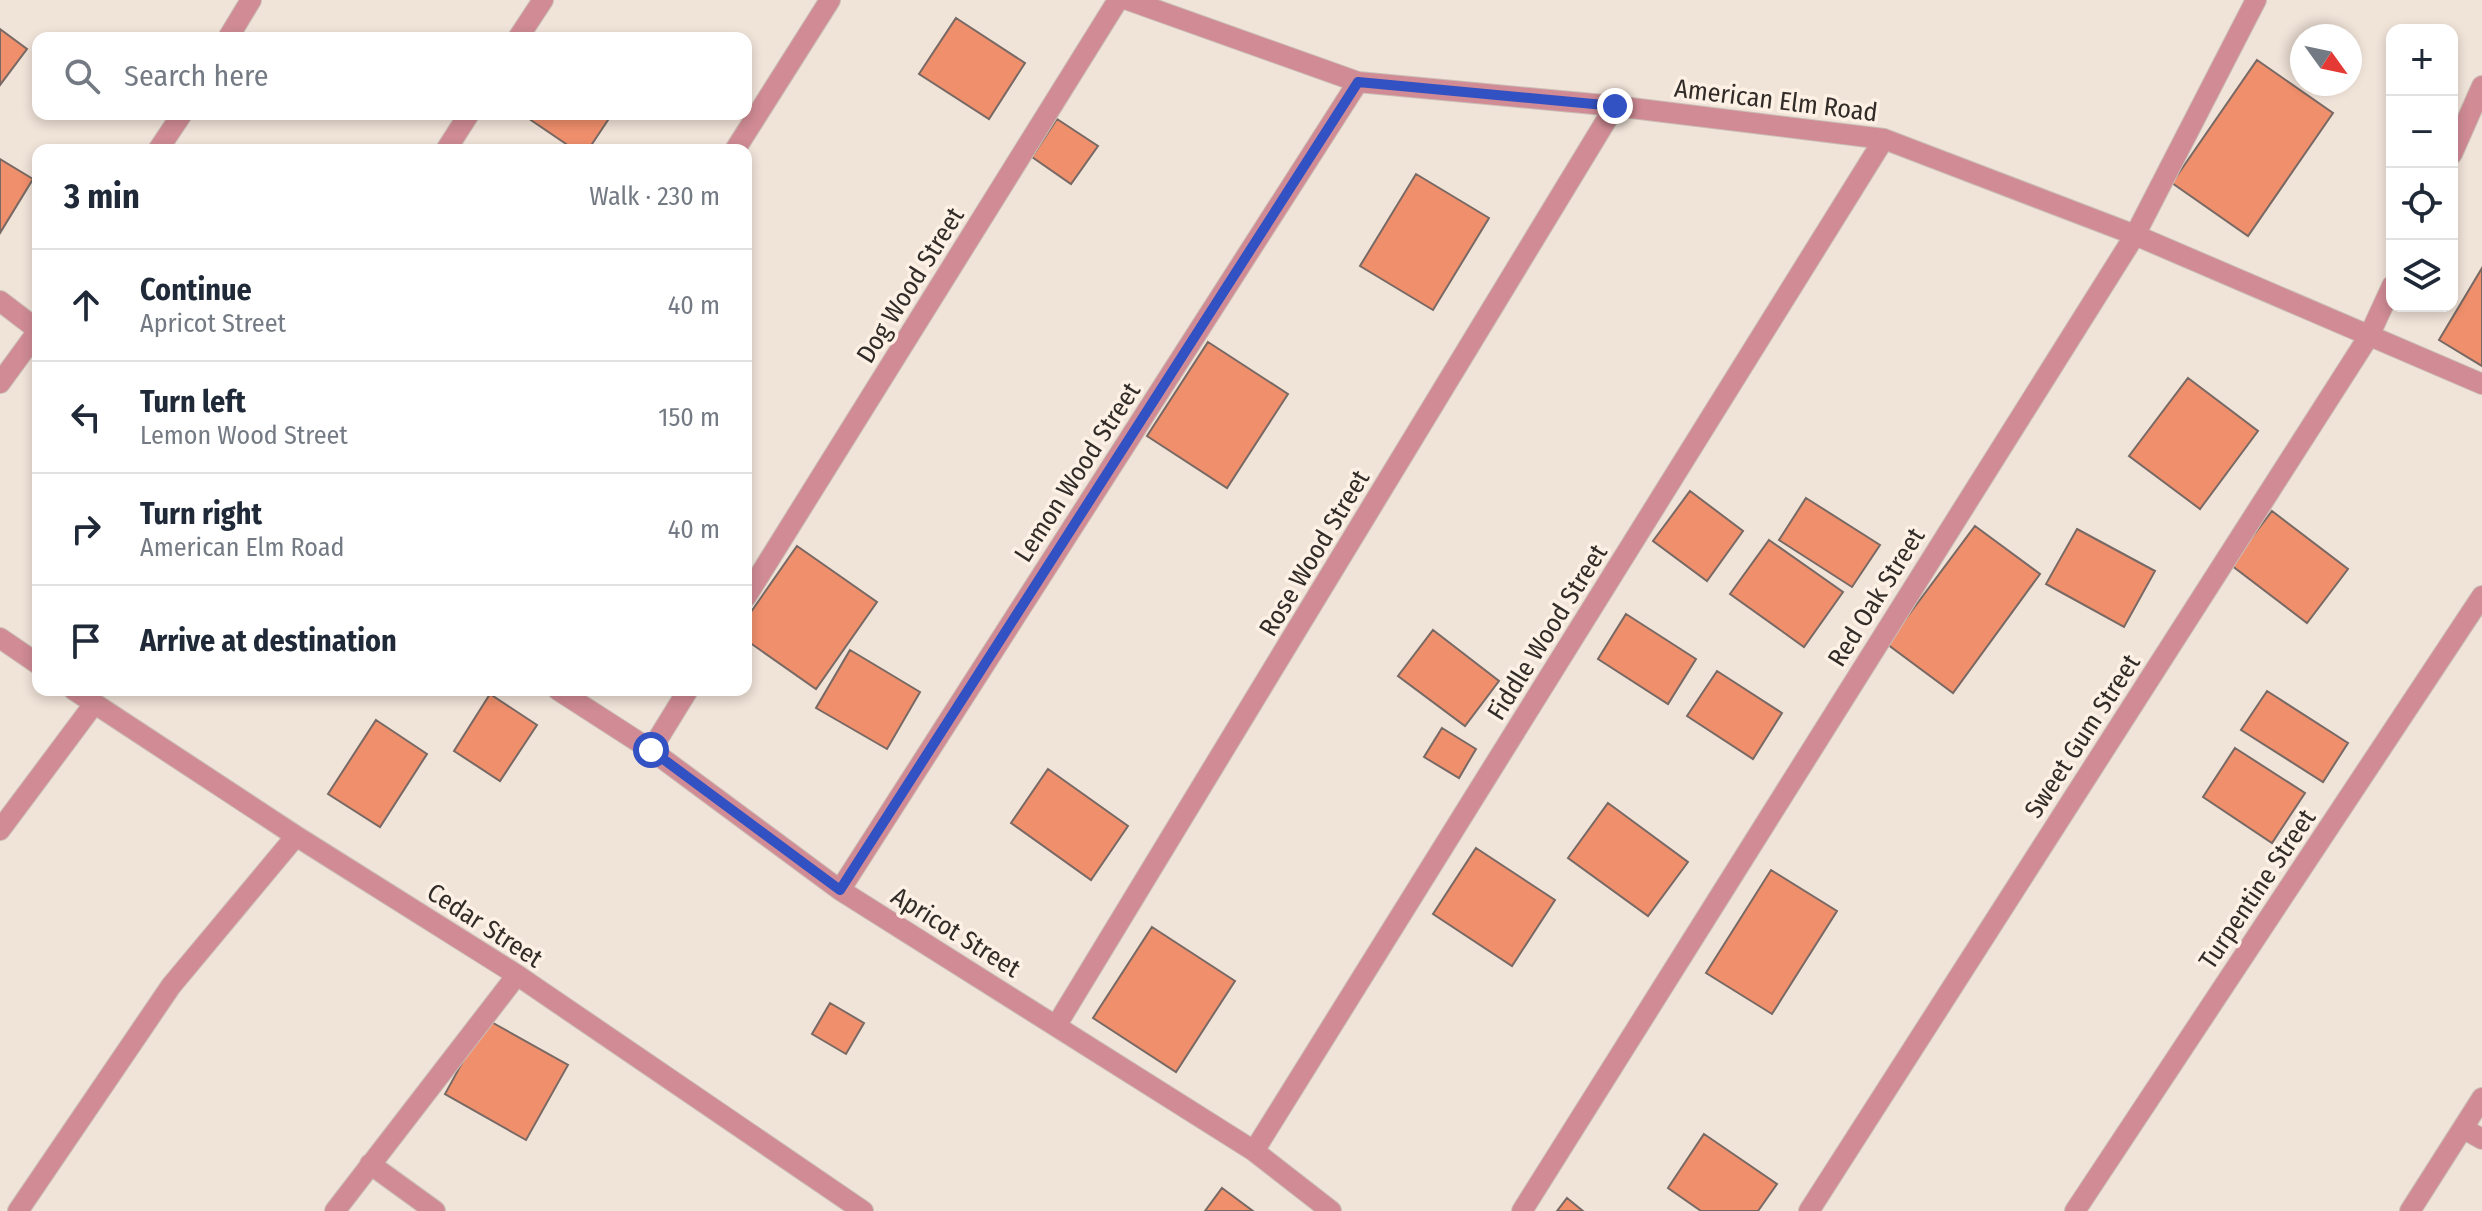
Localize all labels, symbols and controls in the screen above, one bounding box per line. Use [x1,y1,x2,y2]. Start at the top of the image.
north arrow [2290,24,2362,96]
map controls [2386,24,2458,312]
button: + [2386,24,2458,96]
search box [32,32,752,120]
icon: search [60,54,104,98]
text: Search here [124,58,269,94]
street label: American Elm Road [1673,73,1879,128]
route end [1597,88,1633,124]
button: − [2386,96,2458,168]
button: locate [2386,168,2458,240]
text: 3 min [64,176,140,217]
text: Walk · 230 m [589,181,720,212]
street label: Dog Wood Street [850,201,971,369]
button: layers [2386,240,2458,312]
text: Continue [140,272,252,308]
icon: ahead [64,283,108,327]
text: 40 m [668,290,720,321]
text: Apricot Street [140,308,286,339]
street label: Lemon Wood Street [1008,376,1147,568]
text: Turn left [140,384,246,420]
icon: left [64,395,108,439]
text: 150 m [658,402,720,433]
text: Lemon Wood Street [140,420,348,451]
street label: Rose Wood Street [1253,464,1376,642]
text: Turn right [140,496,262,532]
icon: right [64,507,108,551]
text: 40 m [668,514,720,545]
street label: Red Oak Street [1822,522,1932,672]
text: American Elm Road [140,532,344,563]
street label: Fiddle Wood Street [1481,538,1614,726]
icon: arrive [64,619,108,663]
text: Arrive at destination [140,623,397,659]
street label: Sweet Gum Street [2018,648,2147,824]
route start [633,732,669,768]
street label: Turpentine Street [2193,803,2322,975]
street label: Cedar Street [421,877,549,974]
street label: Apricot Street [886,881,1026,985]

